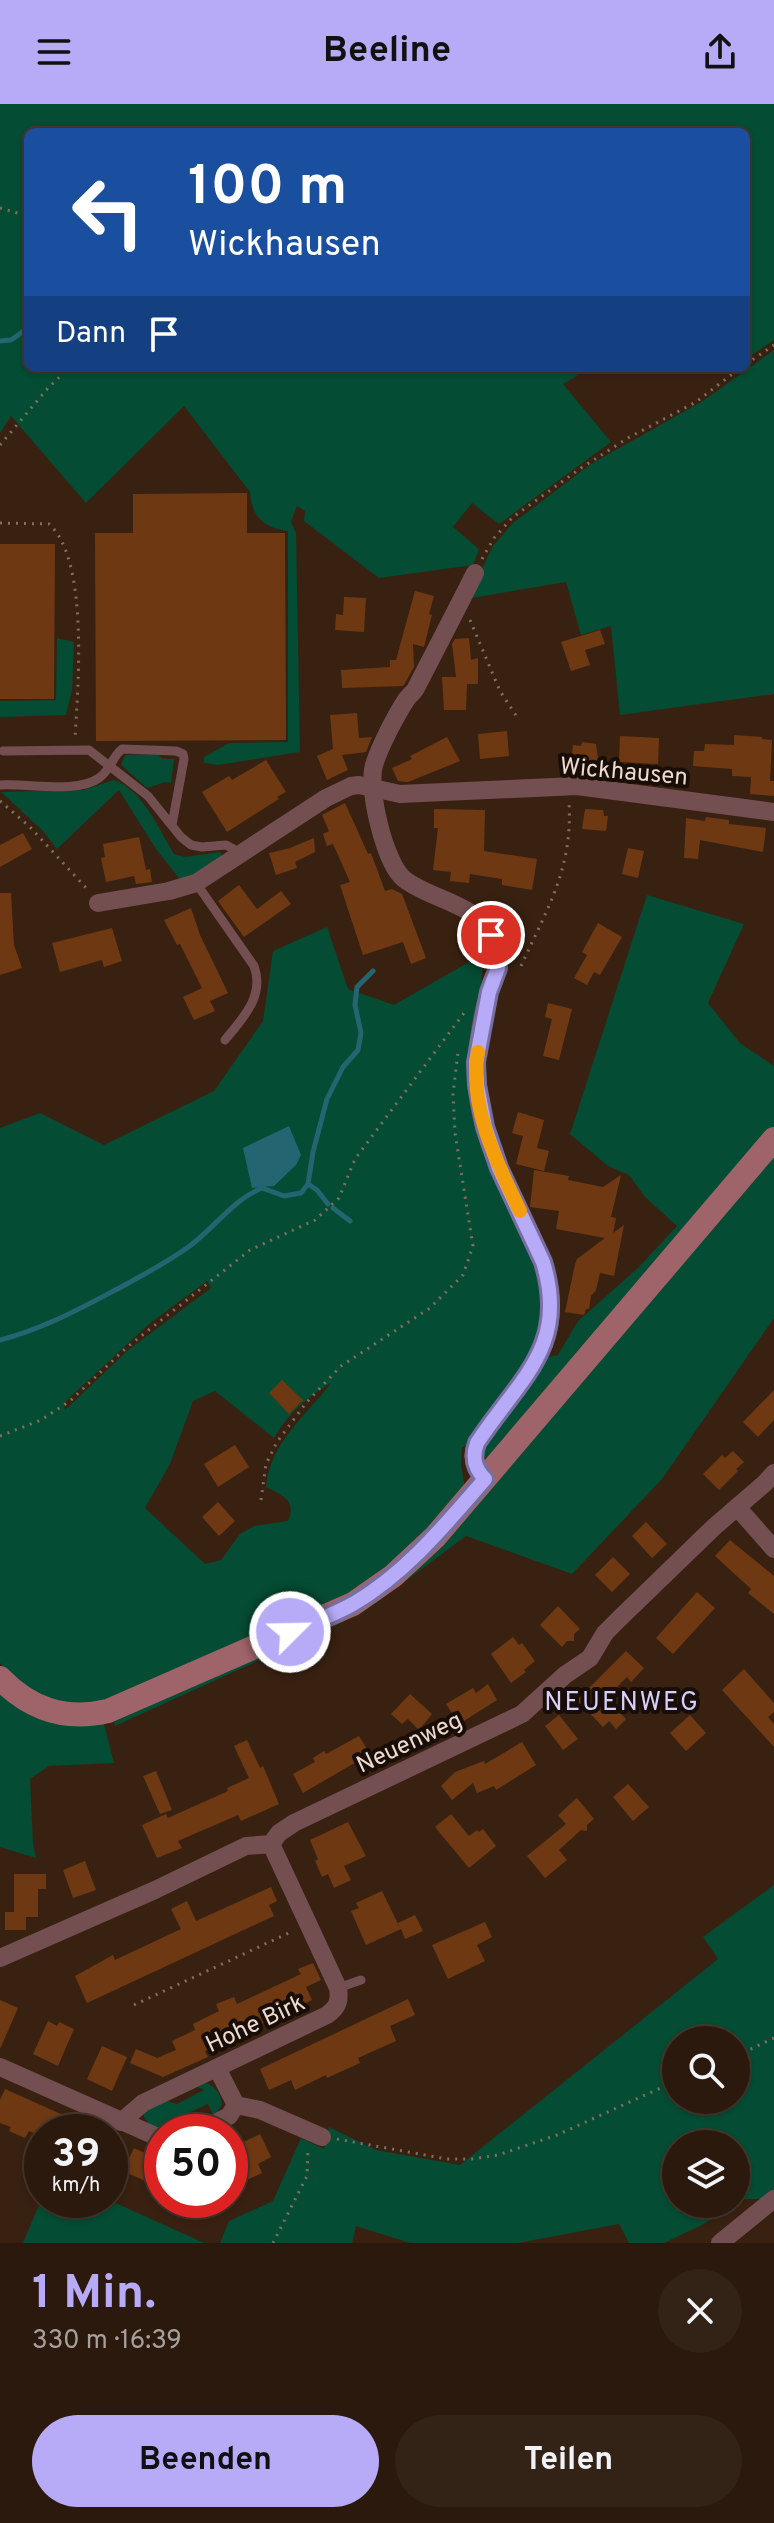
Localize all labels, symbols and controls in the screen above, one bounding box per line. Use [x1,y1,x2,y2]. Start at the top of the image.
text: Beeline [323,29,451,75]
icon: menu [32,30,76,74]
icon: share [698,30,742,74]
text: 100 m [188,154,347,224]
icon: left [56,160,160,264]
text: Wickhausen [188,223,381,269]
icon: arrive [142,312,186,356]
text: Dann [56,316,126,353]
street label: Wickhausen [559,752,689,794]
pin [457,901,525,969]
icon: arrive [469,913,513,957]
position arrow [248,1590,332,1674]
district label: NEUENWEG [544,1687,700,1720]
street label: Neuenweg [352,1706,468,1781]
street label: Hohe Birk [201,1989,310,2061]
map controls [662,2026,750,2218]
button: search [662,2026,750,2114]
speed limit sign: 50 [144,2114,248,2218]
button: layers [662,2130,750,2218]
text: 39 [52,2131,100,2181]
text: km/h [52,2173,100,2199]
text: 1 Min. [32,2265,156,2325]
button: close [658,2269,742,2353]
text: 330 m · 16:39 [32,2325,182,2358]
button: Beenden [32,2415,379,2507]
button: Teilen [395,2415,742,2507]

